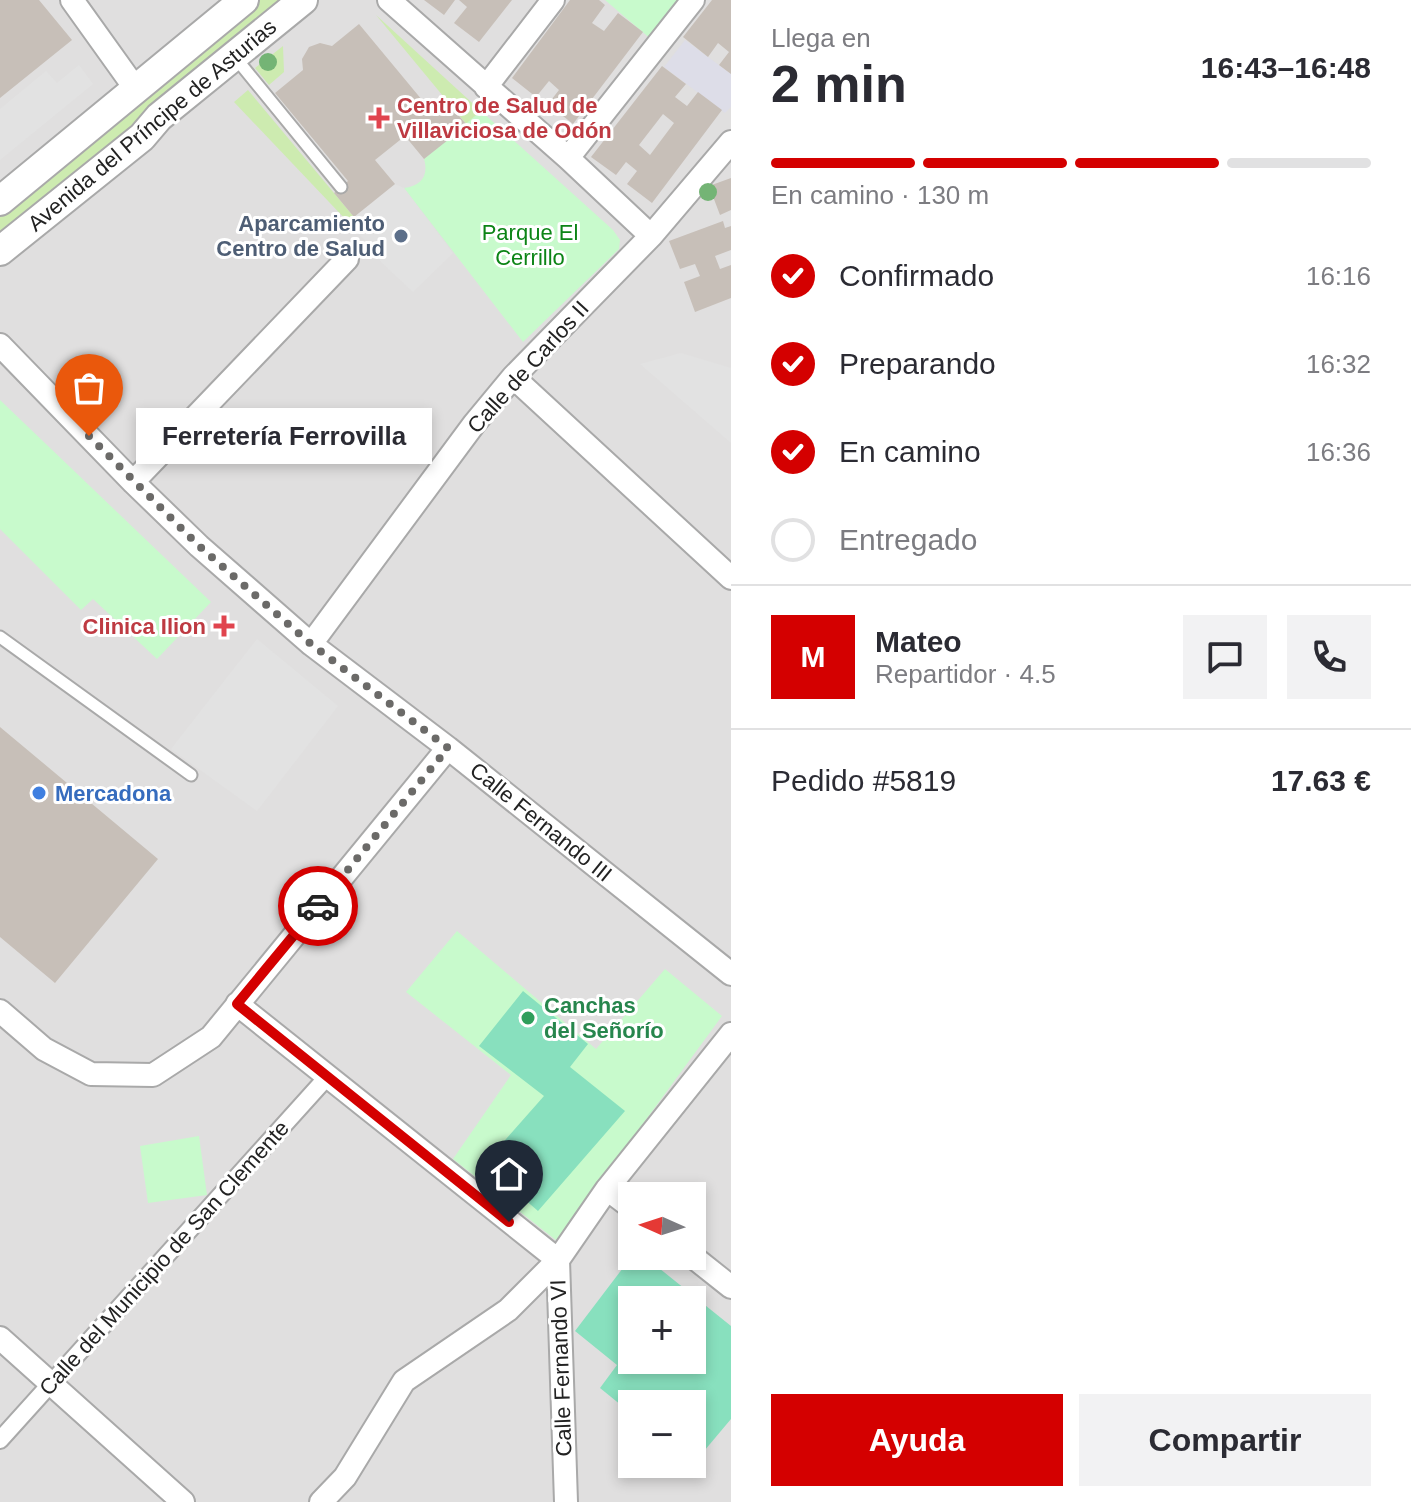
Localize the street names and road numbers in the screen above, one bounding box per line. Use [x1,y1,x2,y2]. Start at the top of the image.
street label: Avenida del Príncipe de Asturias [23,14,281,236]
street label: Calle de Carlos II [462,296,594,438]
street label: Calle Fernando III [465,757,617,887]
street label: Calle del Municipio de San Clemente [34,1116,294,1400]
street label: Calle Fernando VI [545,1279,577,1457]

